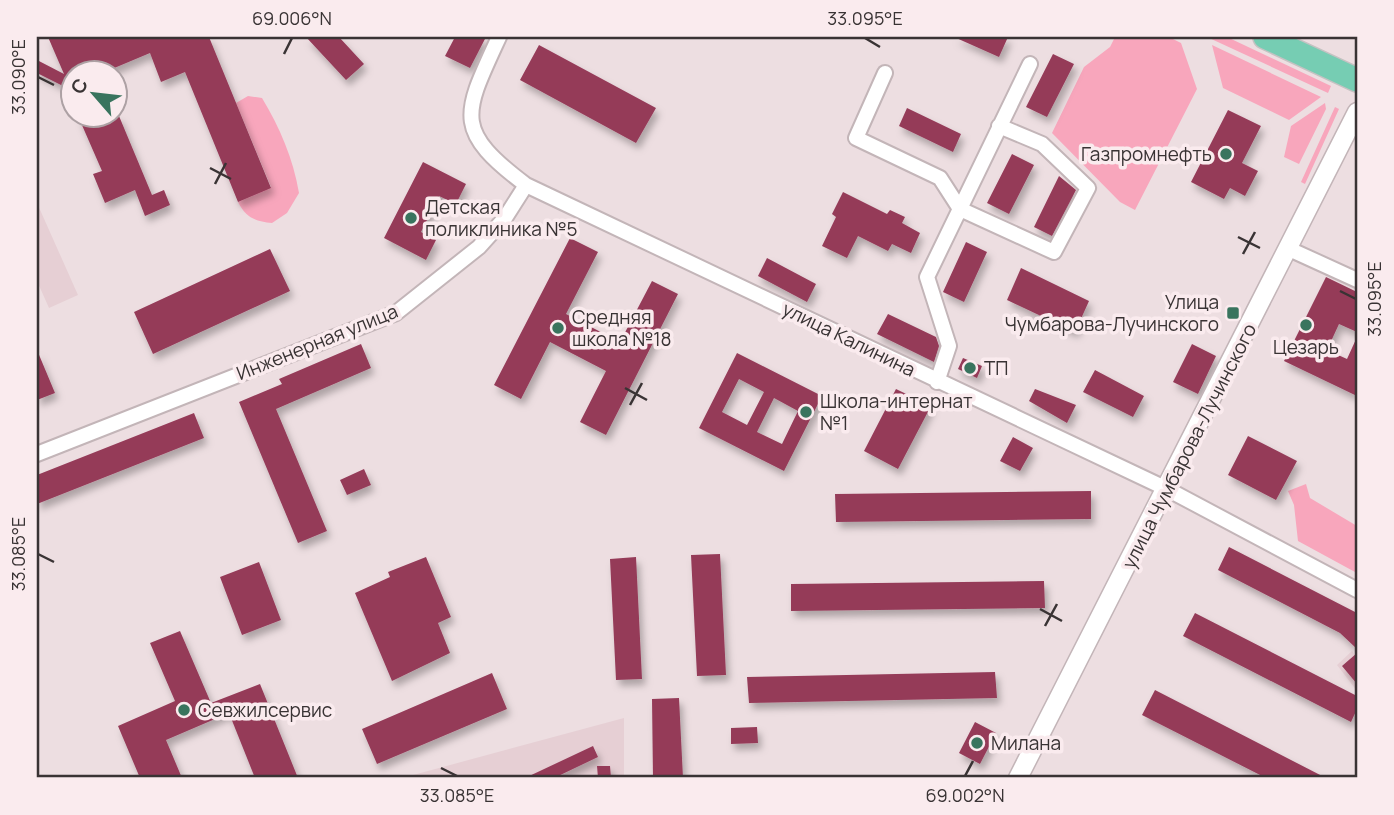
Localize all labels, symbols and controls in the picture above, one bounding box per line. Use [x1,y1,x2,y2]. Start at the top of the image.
text: 69.006°N [252,6,332,30]
text: 33.095°E [827,6,903,30]
text: 33.090°E [6,39,30,115]
north arrow [60,60,130,130]
text: С [64,74,94,98]
place label: Газпромнефть [1081,141,1212,167]
marker: Газпромнефть [1218,146,1234,162]
place label: Детская поликлиника №5 [425,194,578,242]
marker: Детская поликлиника №5 [403,210,419,226]
text: 33.095°E [1362,261,1386,337]
place label: Улица Чумбарова-Лучинского [1005,289,1219,337]
street label: улица Калинина [778,296,920,382]
street label: Инженерная улица [233,298,401,386]
place label: Средняя школа №18 [572,304,672,352]
marker: Улица Чумбарова-Лучинского [1225,305,1241,321]
marker: Цезарь [1298,317,1314,333]
street label: улица Чумбарова-Лучинского [1116,319,1262,573]
marker: Средняя школа №18 [550,320,566,336]
place label: Цезарь [1273,334,1339,360]
place label: ТП [984,355,1008,381]
marker: ТП [962,360,978,376]
place label: Школа-интернат №1 [820,388,973,436]
marker: Школа-интернат №1 [798,404,814,420]
text: 33.085°E [6,517,30,591]
place label: Севжилсервис [198,697,332,723]
marker: Севжилсервис [176,702,192,718]
place label: Милана [991,730,1061,756]
marker: Милана [969,735,985,751]
text: 33.085°E [420,783,494,807]
text: 69.002°N [925,783,1005,807]

